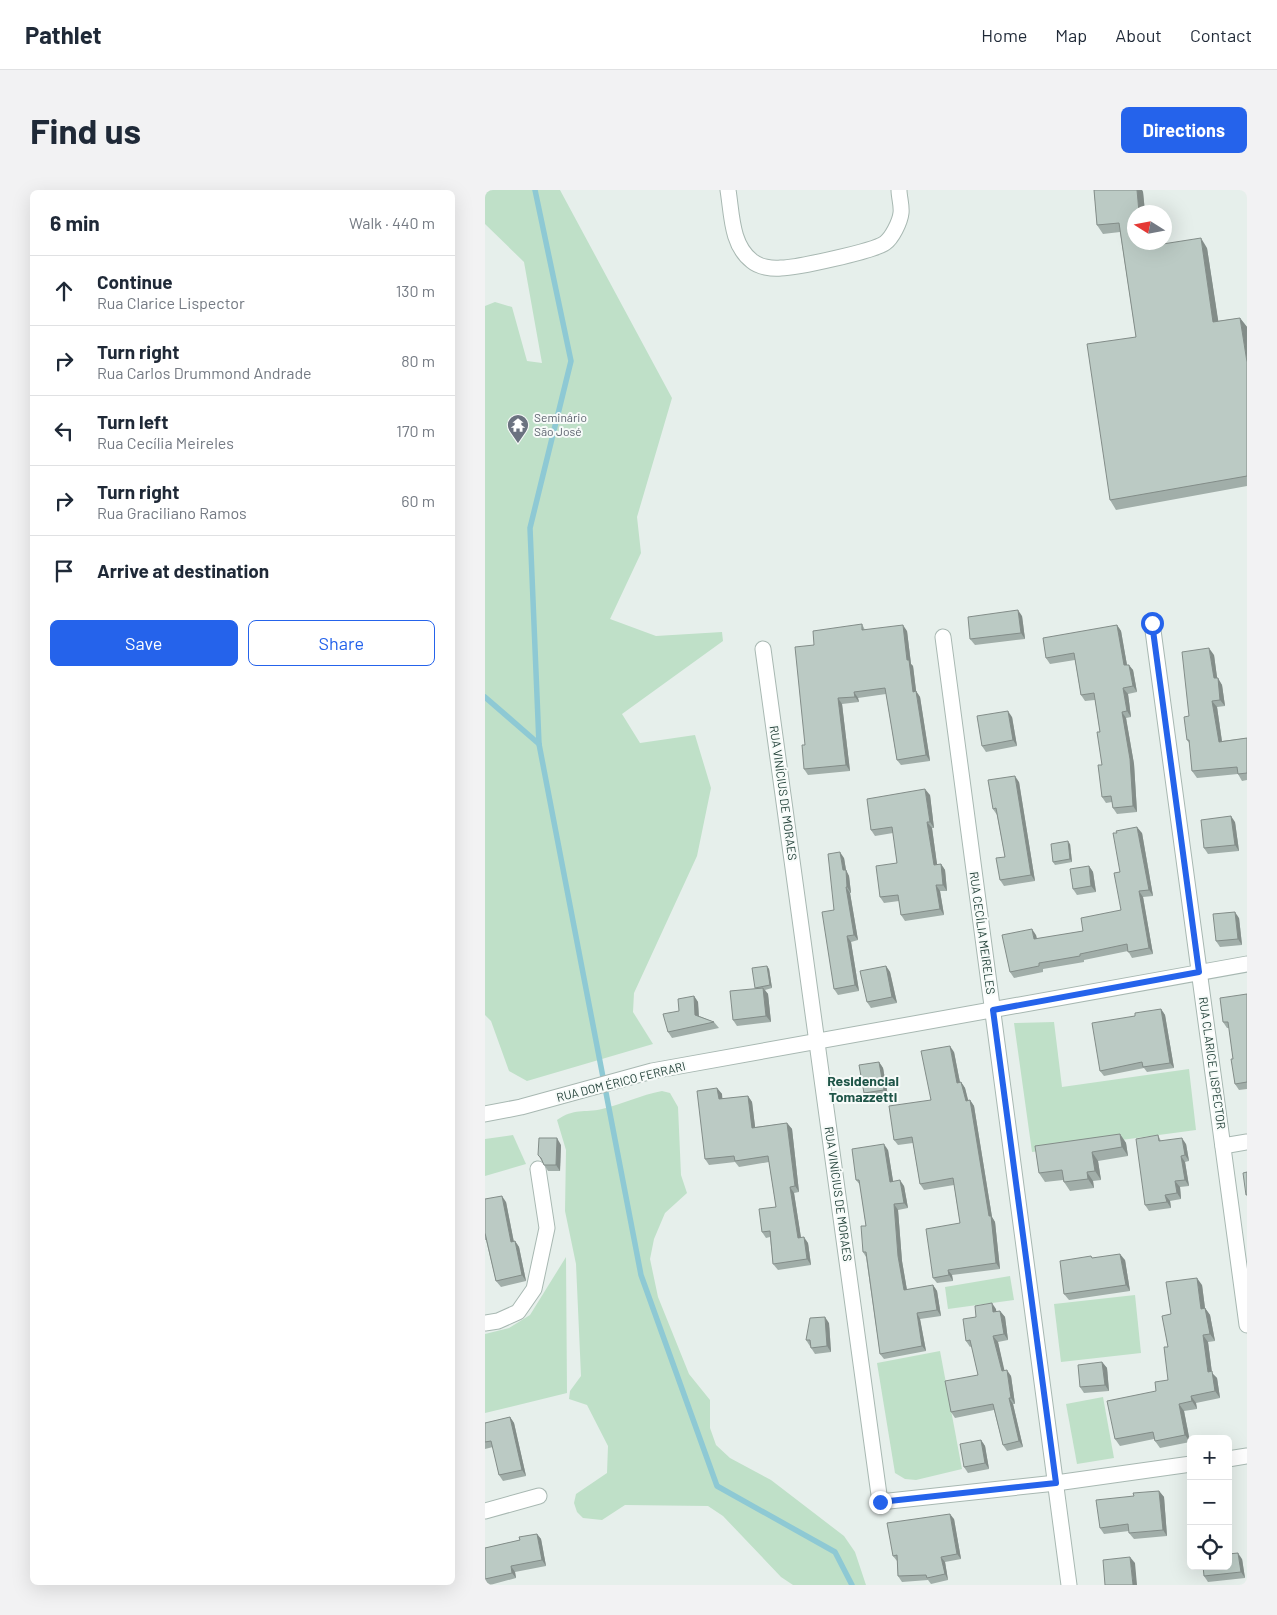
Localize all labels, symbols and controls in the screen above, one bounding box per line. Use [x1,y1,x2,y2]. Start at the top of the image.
text: Pathlet [25,20,102,49]
text: Home [981,24,1027,46]
text: Map [1055,24,1087,46]
text: About [1115,24,1162,46]
text: Contact [1190,24,1252,46]
button: Directions [1121,107,1247,153]
text: Find us [30,109,141,151]
north arrow [1127,205,1172,250]
text: 6 min [50,210,100,235]
text: Walk · 440 m [349,213,435,232]
text: Continue [97,270,173,293]
icon: ahead [50,277,78,305]
text: 130 m [396,281,435,300]
text: Rua Clarice Lispector [97,293,245,312]
text: Turn right [97,340,179,363]
icon: right [50,347,78,375]
text: 80 m [401,351,435,370]
text: Rua Carlos Drummond Andrade [97,363,312,382]
text: Turn left [97,410,168,433]
place label: Seminário São José [534,410,587,438]
temple icon: Seminário São José [506,413,530,444]
icon: left [50,417,78,445]
text: 170 m [396,421,435,440]
text: Rua Cecília Meireles [97,433,234,452]
text: Turn right [97,480,179,503]
icon: right [50,487,78,515]
text: 60 m [401,491,435,510]
text: Rua Graciliano Ramos [97,503,247,522]
icon: arrive [50,557,78,585]
text: Arrive at destination [97,559,269,582]
route start [1141,612,1164,635]
button: Save [50,620,238,666]
button: Share [248,620,435,666]
street label: RUA VINÍCIUS DE MORAES [768,724,800,861]
street label: RUA CECÍLIA MEIRELES [967,871,999,995]
street label: RUA CLARICE LISPECTOR [1197,996,1229,1130]
street label: RUA DOM ÉRICO FERRARI [555,1058,687,1104]
district label: Residencial Tomazzetti [827,1072,899,1105]
street label: RUA VINÍCIUS DE MORAES [823,1125,855,1262]
map controls [1187,1435,1232,1570]
button: + [1187,1435,1232,1480]
button: − [1187,1480,1232,1525]
route end [869,1491,892,1514]
button: locate [1187,1525,1232,1570]

